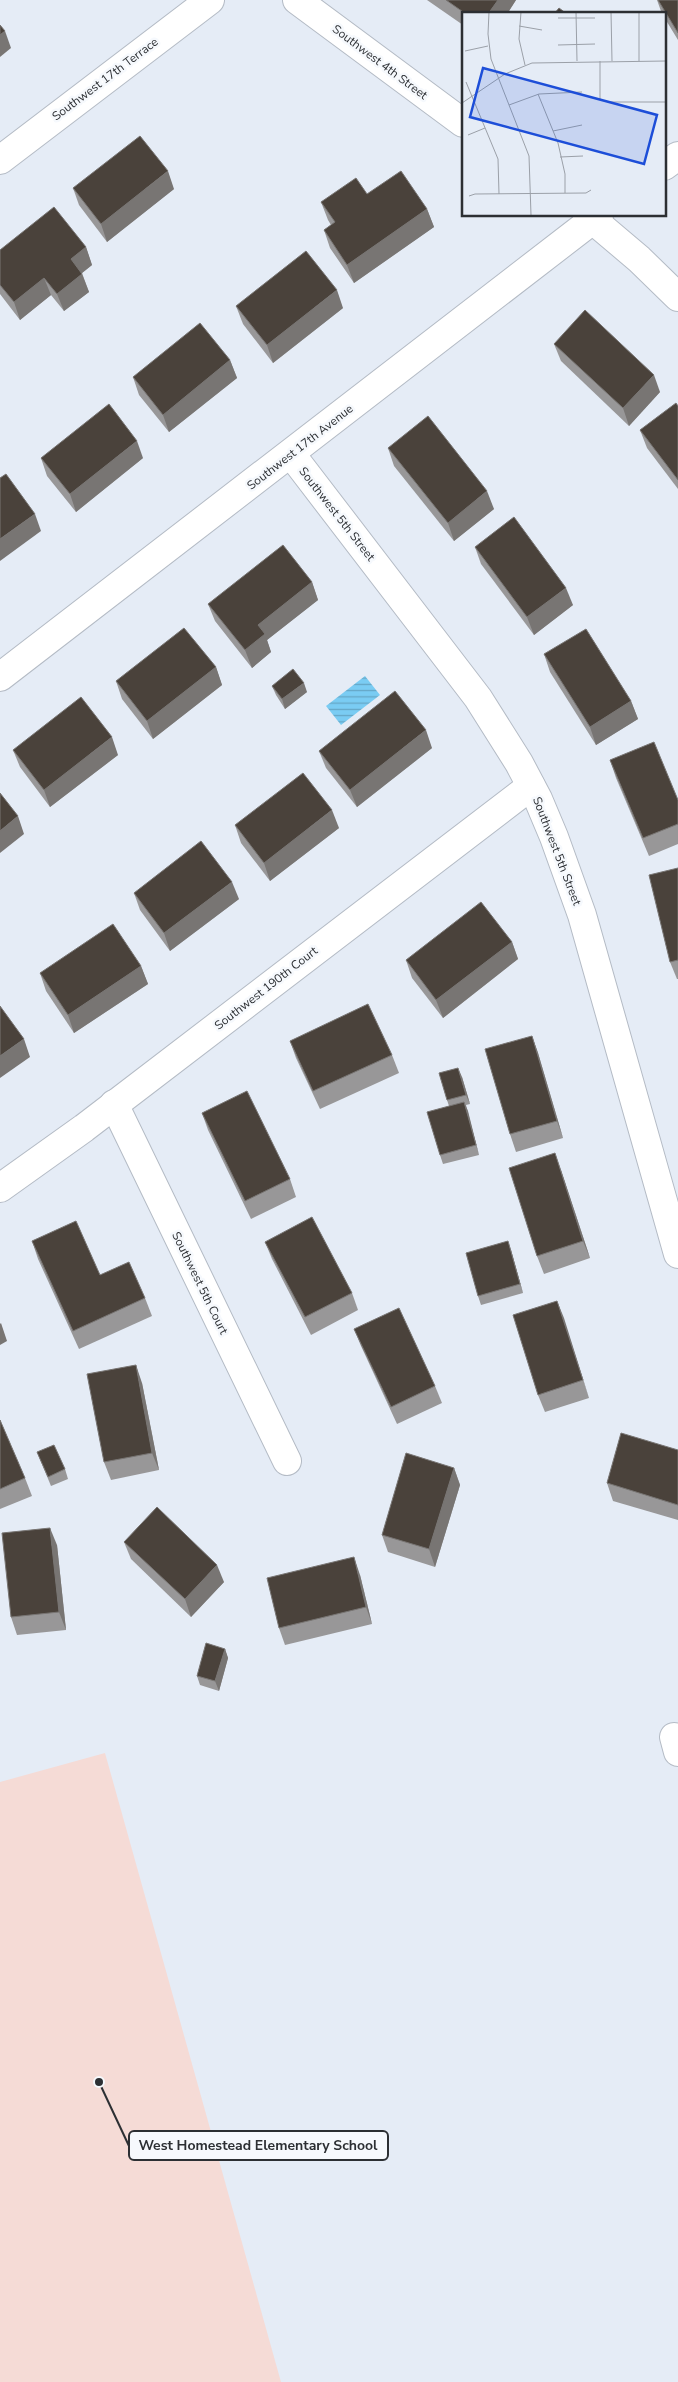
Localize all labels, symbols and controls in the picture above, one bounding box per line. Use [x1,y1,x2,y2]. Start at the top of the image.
inset map [462,12,666,216]
street label: Southwest 4th Street [329,21,431,104]
street label: Southwest 17th Terrace [49,34,161,124]
street label: Southwest 17th Avenue [244,401,356,493]
street label: Southwest 5th Street [295,464,379,565]
street label: Southwest 5th Street [529,794,585,908]
street label: Southwest 190th Court [211,942,321,1033]
street label: Southwest 5th Court [168,1229,232,1338]
callout: West Homestead Elementary School [129,2131,388,2160]
text: West Homestead Elementary School [138,2136,378,2155]

